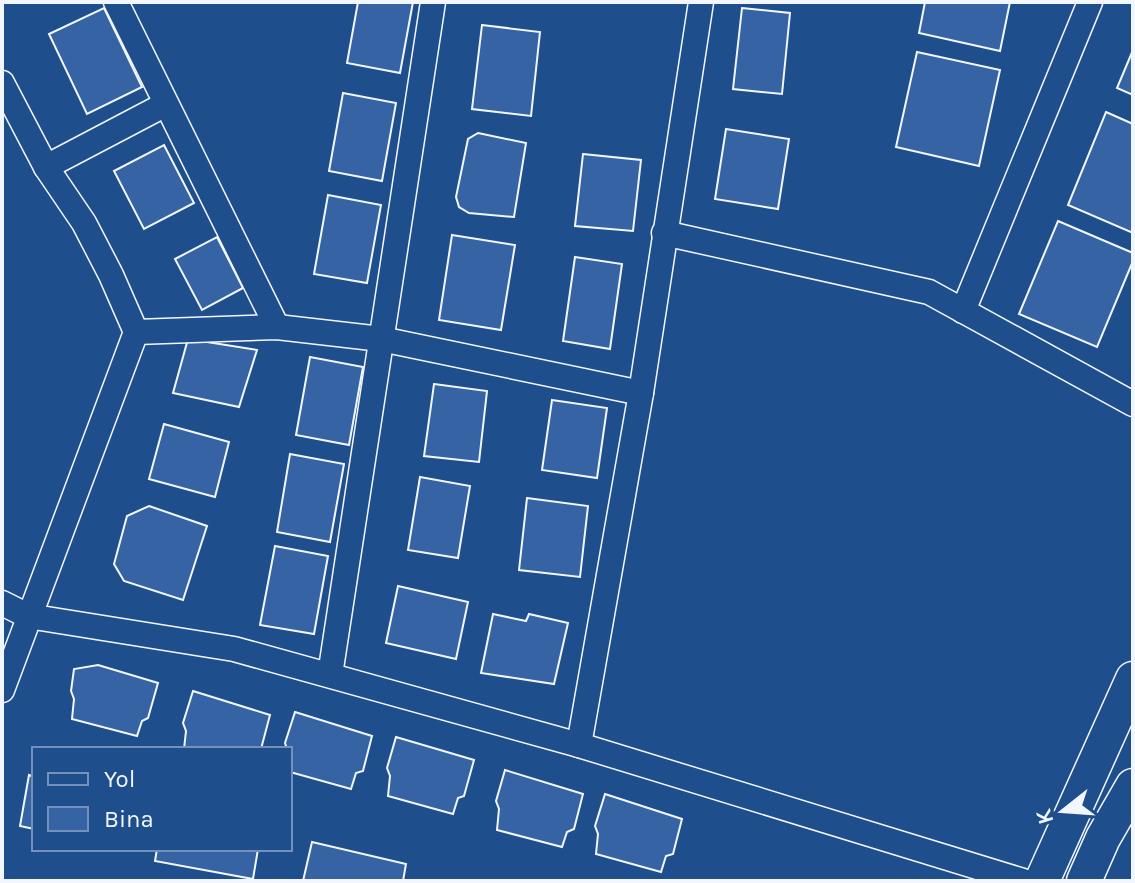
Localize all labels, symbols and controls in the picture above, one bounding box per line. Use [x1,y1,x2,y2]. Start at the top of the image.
legend [32,747,292,851]
text: Yol [104,765,135,793]
north arrow [1023,771,1103,851]
text: Bina [104,805,154,833]
text: K [1030,805,1059,827]

